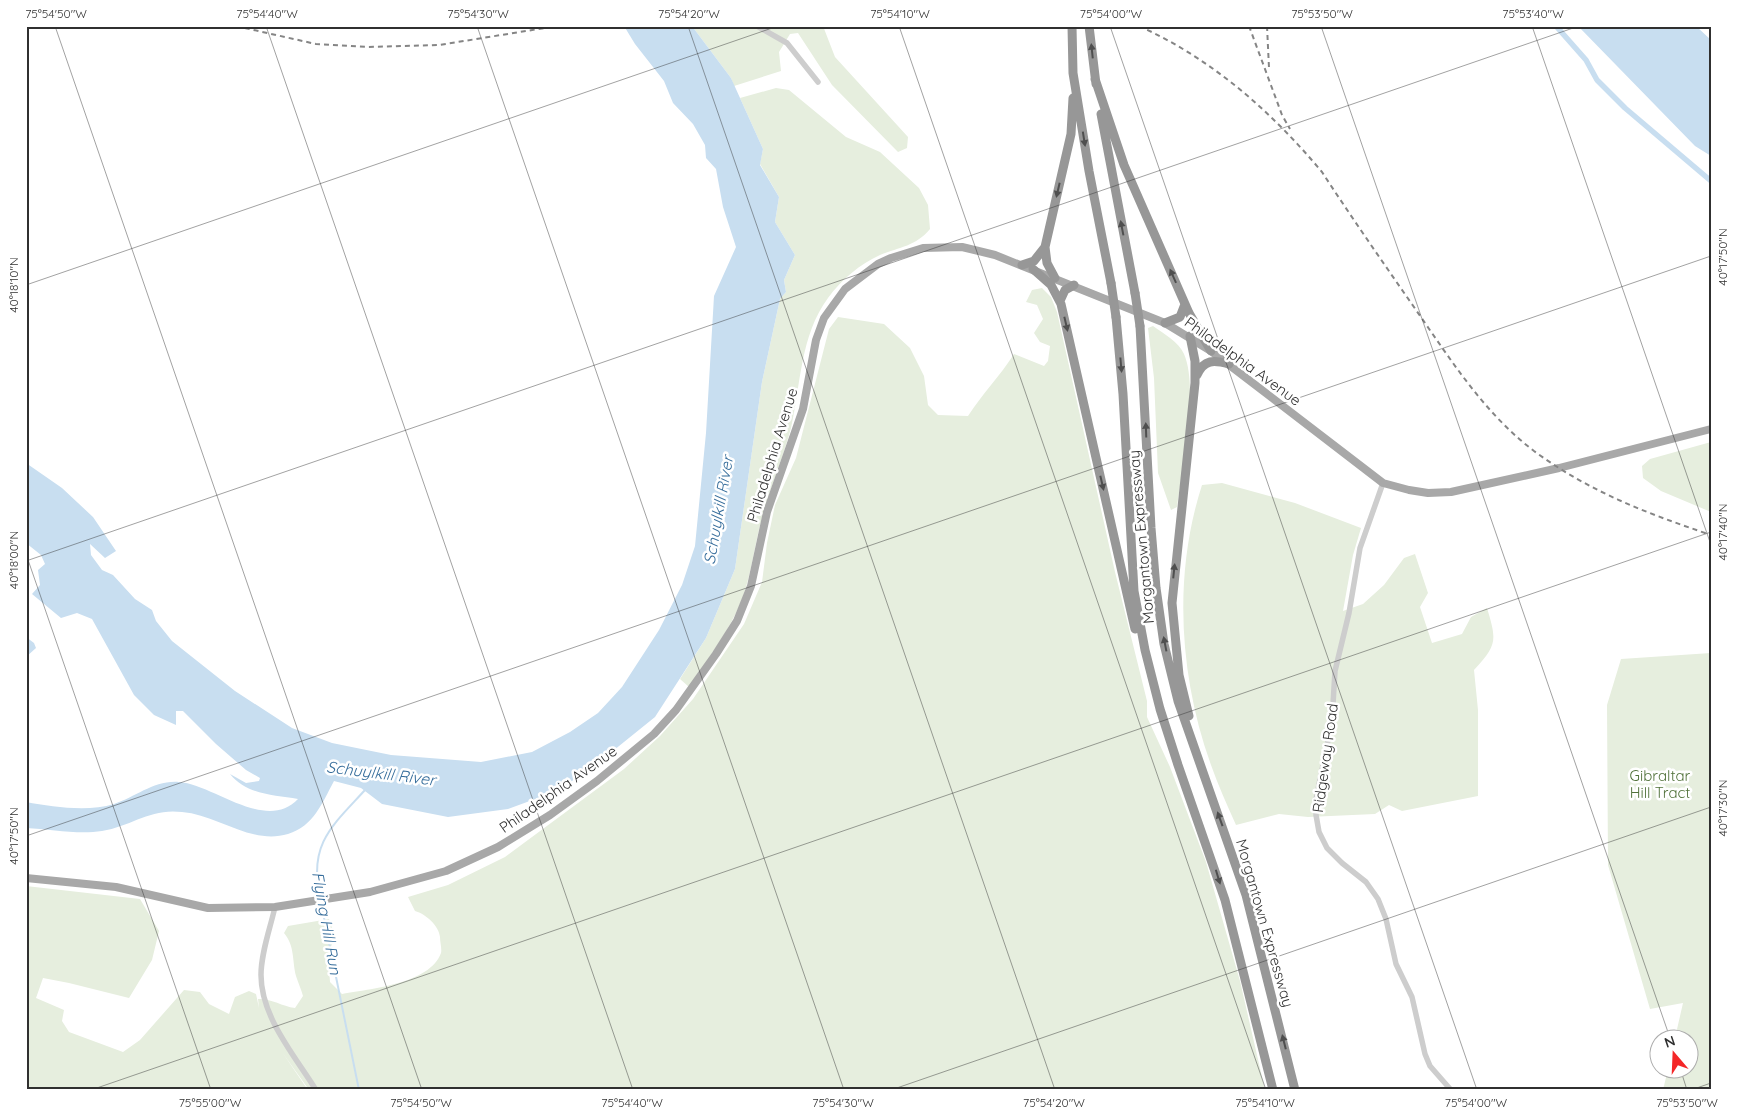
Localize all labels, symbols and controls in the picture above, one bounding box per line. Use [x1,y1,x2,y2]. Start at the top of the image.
text: 75°54'50"W [25,6,87,21]
text: 75°54'40"W [236,6,298,21]
text: 75°54'30"W [447,6,509,21]
text: 75°54'20"W [658,6,720,21]
text: 75°54'10"W [870,6,930,21]
text: 75°54'00"W [1080,6,1143,21]
text: 75°53'50"W [1291,6,1353,21]
text: 75°53'40"W [1502,6,1564,21]
one-way arrow [1088,43,1096,59]
one-way arrow [1080,131,1088,147]
one-way arrow [1054,183,1062,198]
one-way arrow [1118,220,1126,236]
text: 40°17'50"N [1715,228,1730,286]
text: 40°18'10"N [6,257,21,313]
one-way arrow [1168,269,1176,283]
street label: Philadelphia Avenue [1181,312,1305,410]
one-way arrow [1062,317,1070,332]
one-way arrow [1117,357,1125,373]
street label: Philadelphia Avenue [743,386,801,524]
one-way arrow [1142,422,1150,438]
street label: Morgantown Expressway [1124,450,1158,624]
water label: Schuylkill River [699,452,738,566]
one-way arrow [1098,475,1106,490]
text: 40°17'40"N [1715,503,1730,561]
text: 40°18'00"N [6,531,21,589]
one-way arrow [1171,563,1179,579]
one-way arrow [1160,635,1168,651]
street label: Ridgeway Road [1308,702,1342,814]
street label: Philadelphia Avenue [495,741,621,837]
water label: Schuylkill River [325,756,438,790]
park label: Gibraltar Hill Tract [1630,766,1691,802]
text: 40°17'30"N [1715,779,1730,837]
text: 40°17'50"N [6,807,21,865]
one-way arrow [1216,811,1224,826]
street label: Morgantown Expressway [1232,837,1298,1009]
one-way arrow [1215,869,1222,884]
water label: Flying Hill Run [308,870,346,977]
north arrow [1650,1028,1700,1078]
text: N [1662,1032,1678,1052]
one-way arrow [1280,1035,1288,1050]
text: 75°55'00"W [179,1095,242,1110]
text: 75°54'50"W [390,1095,452,1110]
text: 75°54'40"W [601,1095,663,1110]
text: 75°54'30"W [812,1095,874,1110]
text: 75°54'20"W [1023,1095,1085,1110]
text: 75°54'10"W [1235,1095,1295,1110]
text: 75°54'00"W [1445,1095,1508,1110]
text: 75°53'50"W [1656,1095,1718,1110]

